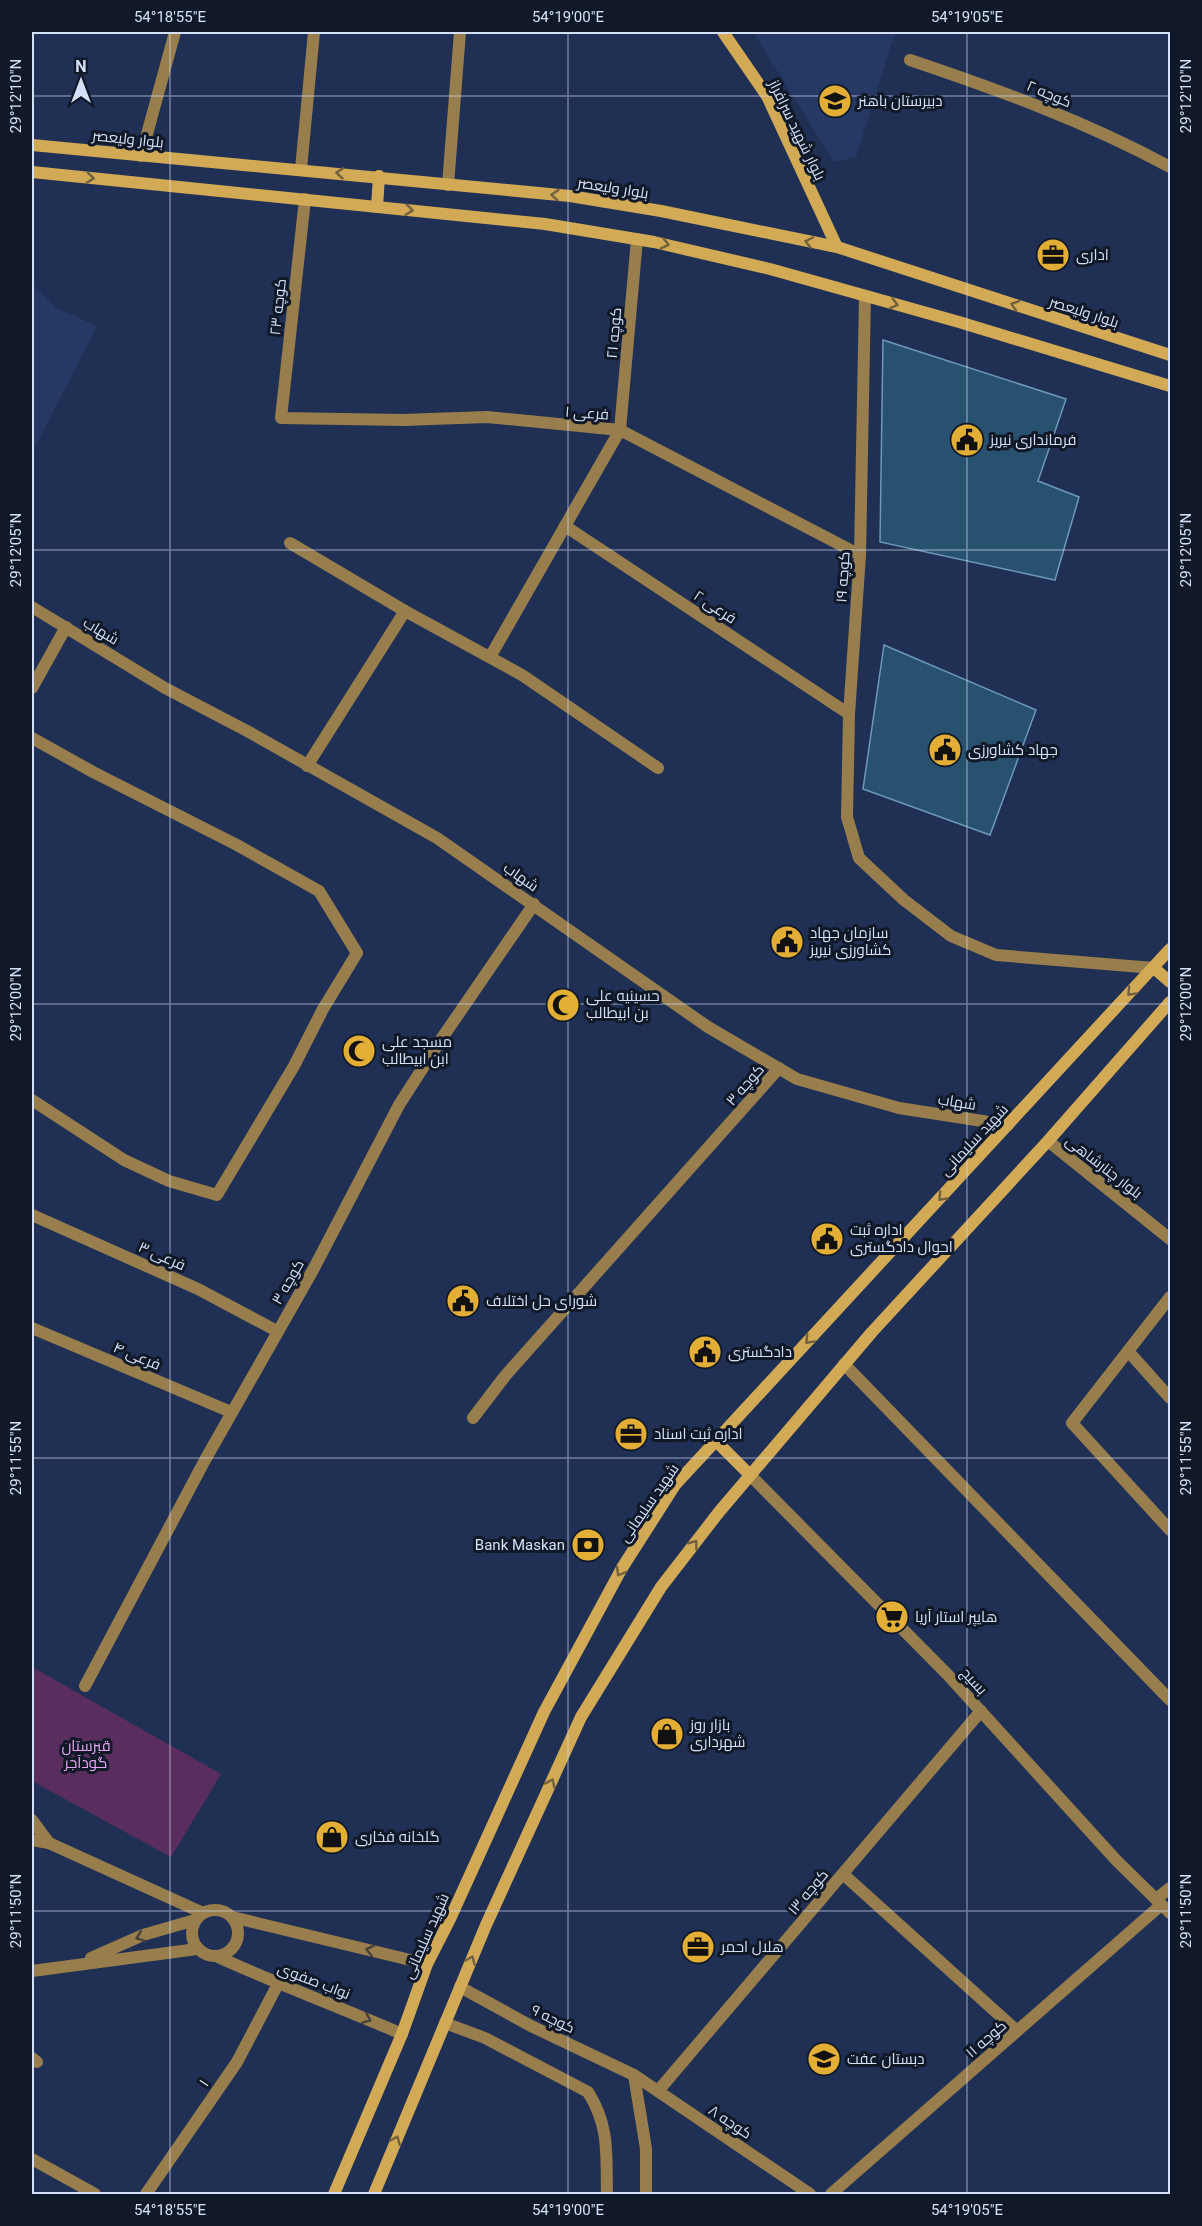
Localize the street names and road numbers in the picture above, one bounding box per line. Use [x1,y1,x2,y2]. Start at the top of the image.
street label: بلوار شهید سرافراز [764,76,829,184]
street label: کوچه ۲ [1024,77,1074,112]
street label: بلوار ولیعصر [90,126,165,152]
street label: بلوار ولیعصر [575,173,650,203]
street label: کوچه ۲۳ [266,278,291,336]
street label: بلوار ولیعصر [1046,292,1121,332]
street label: کوچه ۲۱ [603,307,626,359]
street label: فرعی ۱ [564,402,610,425]
street label: کوچه ۱۹ [832,551,855,603]
street label: فرعی ۲ [690,587,740,628]
street label: شهاب [79,613,122,650]
street label: شهاب [499,859,542,896]
street label: کوچه ۳ [722,1061,769,1110]
street label: شهاب [936,1090,977,1115]
street label: شهید سلیمانی [936,1100,1013,1180]
street label: بلوار چنارشاهی [1062,1132,1146,1203]
street label: فرعی ۳ [135,1238,188,1275]
street label: کوچه ۳ [268,1256,309,1308]
street label: فرعی ۴ [110,1338,163,1375]
street label: شهید سلیمانی [615,1460,683,1546]
street label: بسیج [956,1664,991,1700]
street label: کوچه ۱۳ [784,1866,833,1919]
street label: شهید سلیمانی [399,1890,454,1982]
street label: نواب صفوی [275,1959,353,2004]
street label: کوچه ۹ [528,2001,578,2038]
street label: کوچه ۱۱ [962,2016,1011,2062]
street label: ۱ [195,2076,213,2090]
street label: کوچه ۸ [704,2101,755,2144]

